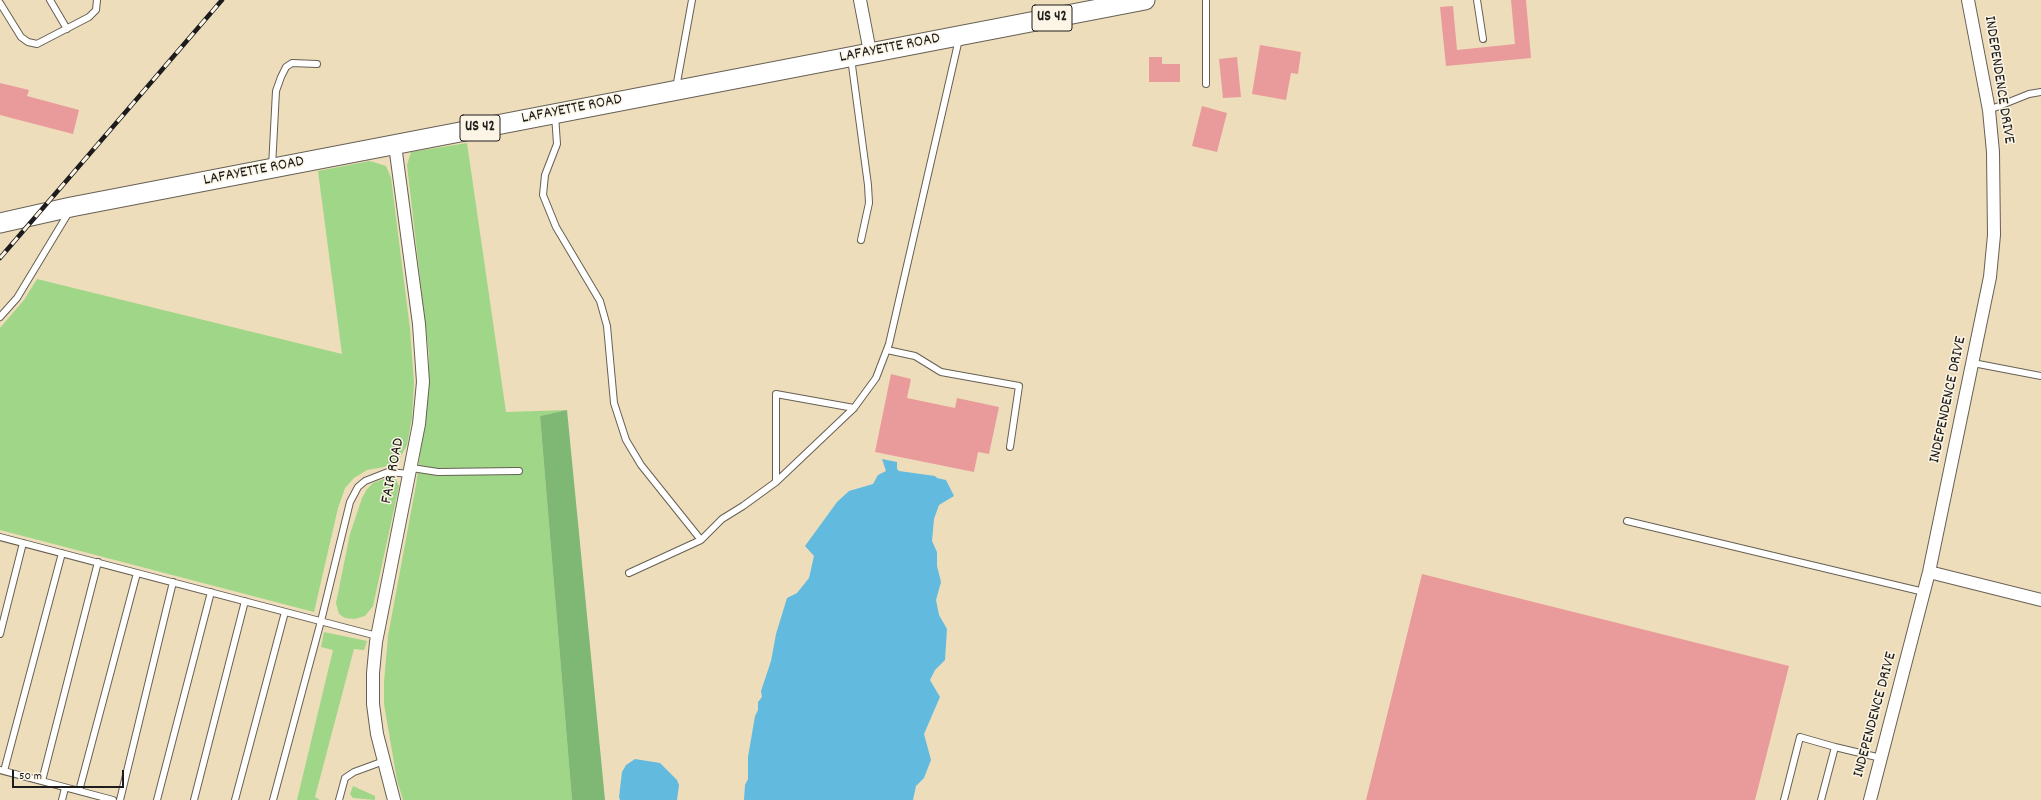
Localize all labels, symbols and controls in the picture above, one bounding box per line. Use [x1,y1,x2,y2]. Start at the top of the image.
road number: US 42 [1032,5,1072,31]
street label: INDEPENDENCE DRIVE [1978,15,2018,145]
street label: LAFAYETTE ROAD [838,30,942,68]
street label: LAFAYETTE ROAD [520,91,624,129]
road number: US 42 [460,115,500,141]
street label: LAFAYETTE ROAD [202,153,306,191]
street label: INDEPENDENCE DRIVE [1926,335,1972,465]
street label: FAIR ROAD [378,437,410,505]
street label: INDEPENDENCE DRIVE [1850,650,1902,780]
scale bar [14,762,126,788]
text: 50 m [19,768,42,785]

